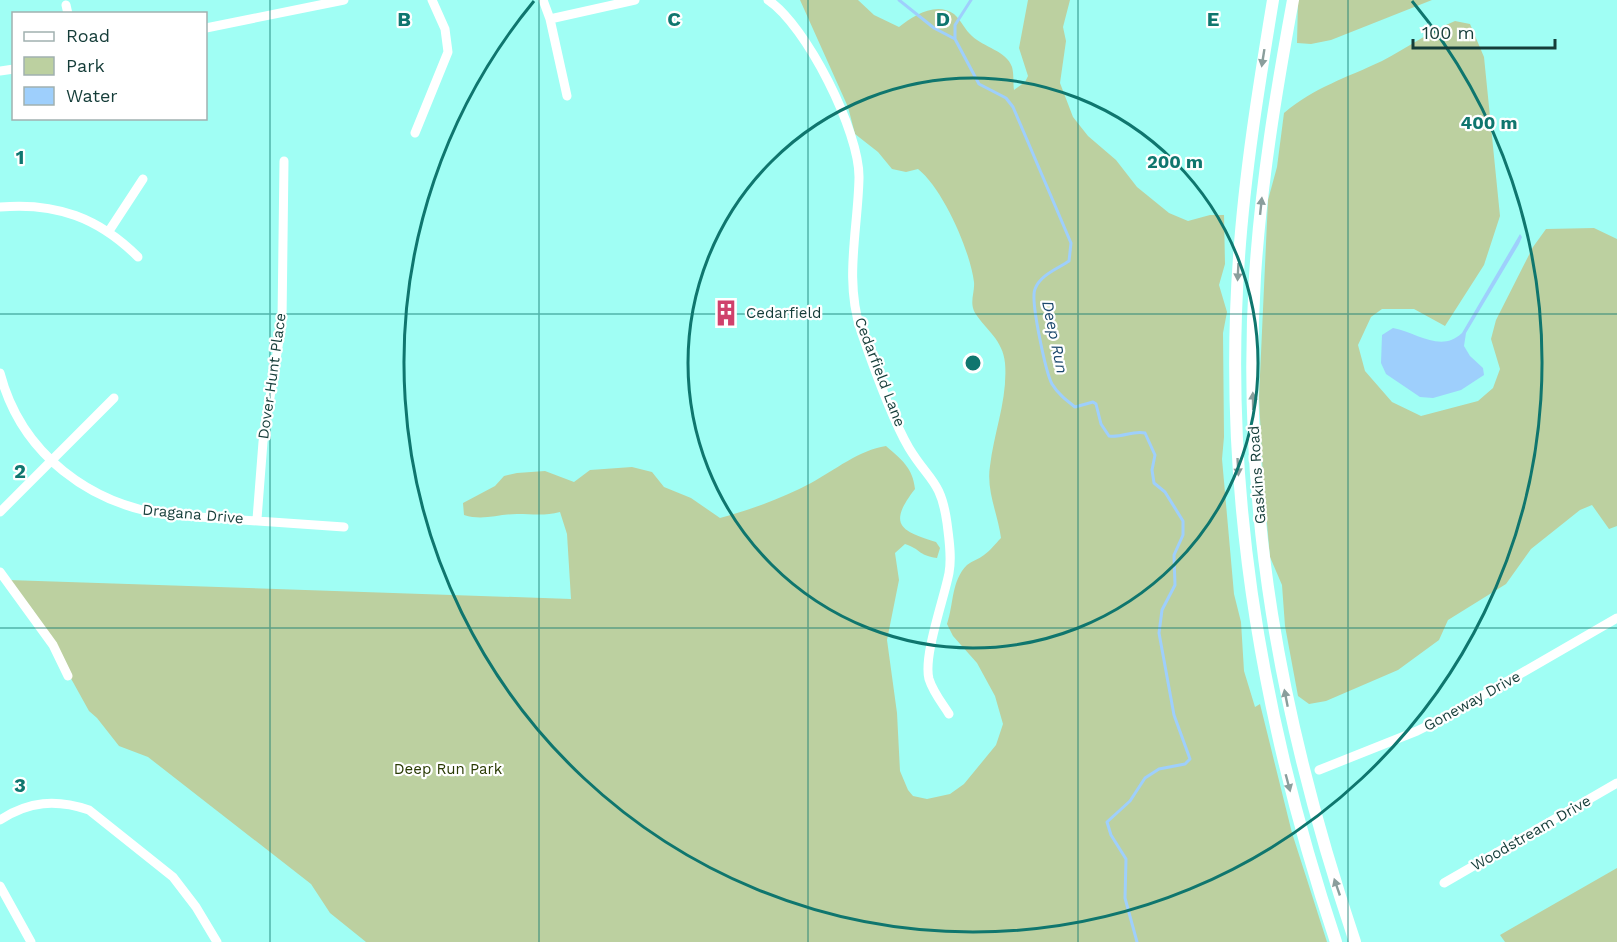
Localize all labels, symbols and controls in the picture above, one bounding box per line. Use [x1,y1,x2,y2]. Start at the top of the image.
text: B [397,7,411,31]
text: C [667,7,681,31]
text: D [936,7,950,31]
text: E [1207,7,1219,31]
legend [12,12,207,120]
scale bar [1413,12,1556,50]
text: 100 m [1422,22,1475,43]
text: Road [66,25,110,46]
one-way arrow [1259,48,1268,67]
text: Park [66,55,105,76]
text: Water [66,85,118,106]
text: 400 m [1461,112,1517,133]
text: 1 [16,145,24,169]
text: 200 m [1147,151,1203,172]
one-way arrow [1256,196,1266,215]
one-way arrow [1233,263,1243,282]
building icon: Cedarfield [711,298,741,328]
water label: Deep Run [1038,299,1072,375]
place label: Cedarfield [746,304,822,322]
street label: Dover Hunt Place [254,312,290,440]
street label: Cedarfield Lane [851,315,909,429]
centre of rings [963,353,983,373]
one-way arrow [1248,391,1258,410]
street label: Gaskins Road [1245,425,1269,525]
one-way arrow [1234,457,1243,476]
text: 2 [14,459,26,483]
street label: Dragana Drive [142,501,244,527]
street label: Goneway Drive [1420,667,1524,735]
one-way arrow [1281,689,1291,708]
park label: Deep Run Park [394,760,503,778]
text: 3 [14,773,26,797]
one-way arrow [1284,775,1293,793]
street label: Woodstream Drive [1468,791,1594,875]
one-way arrow [1331,877,1341,895]

